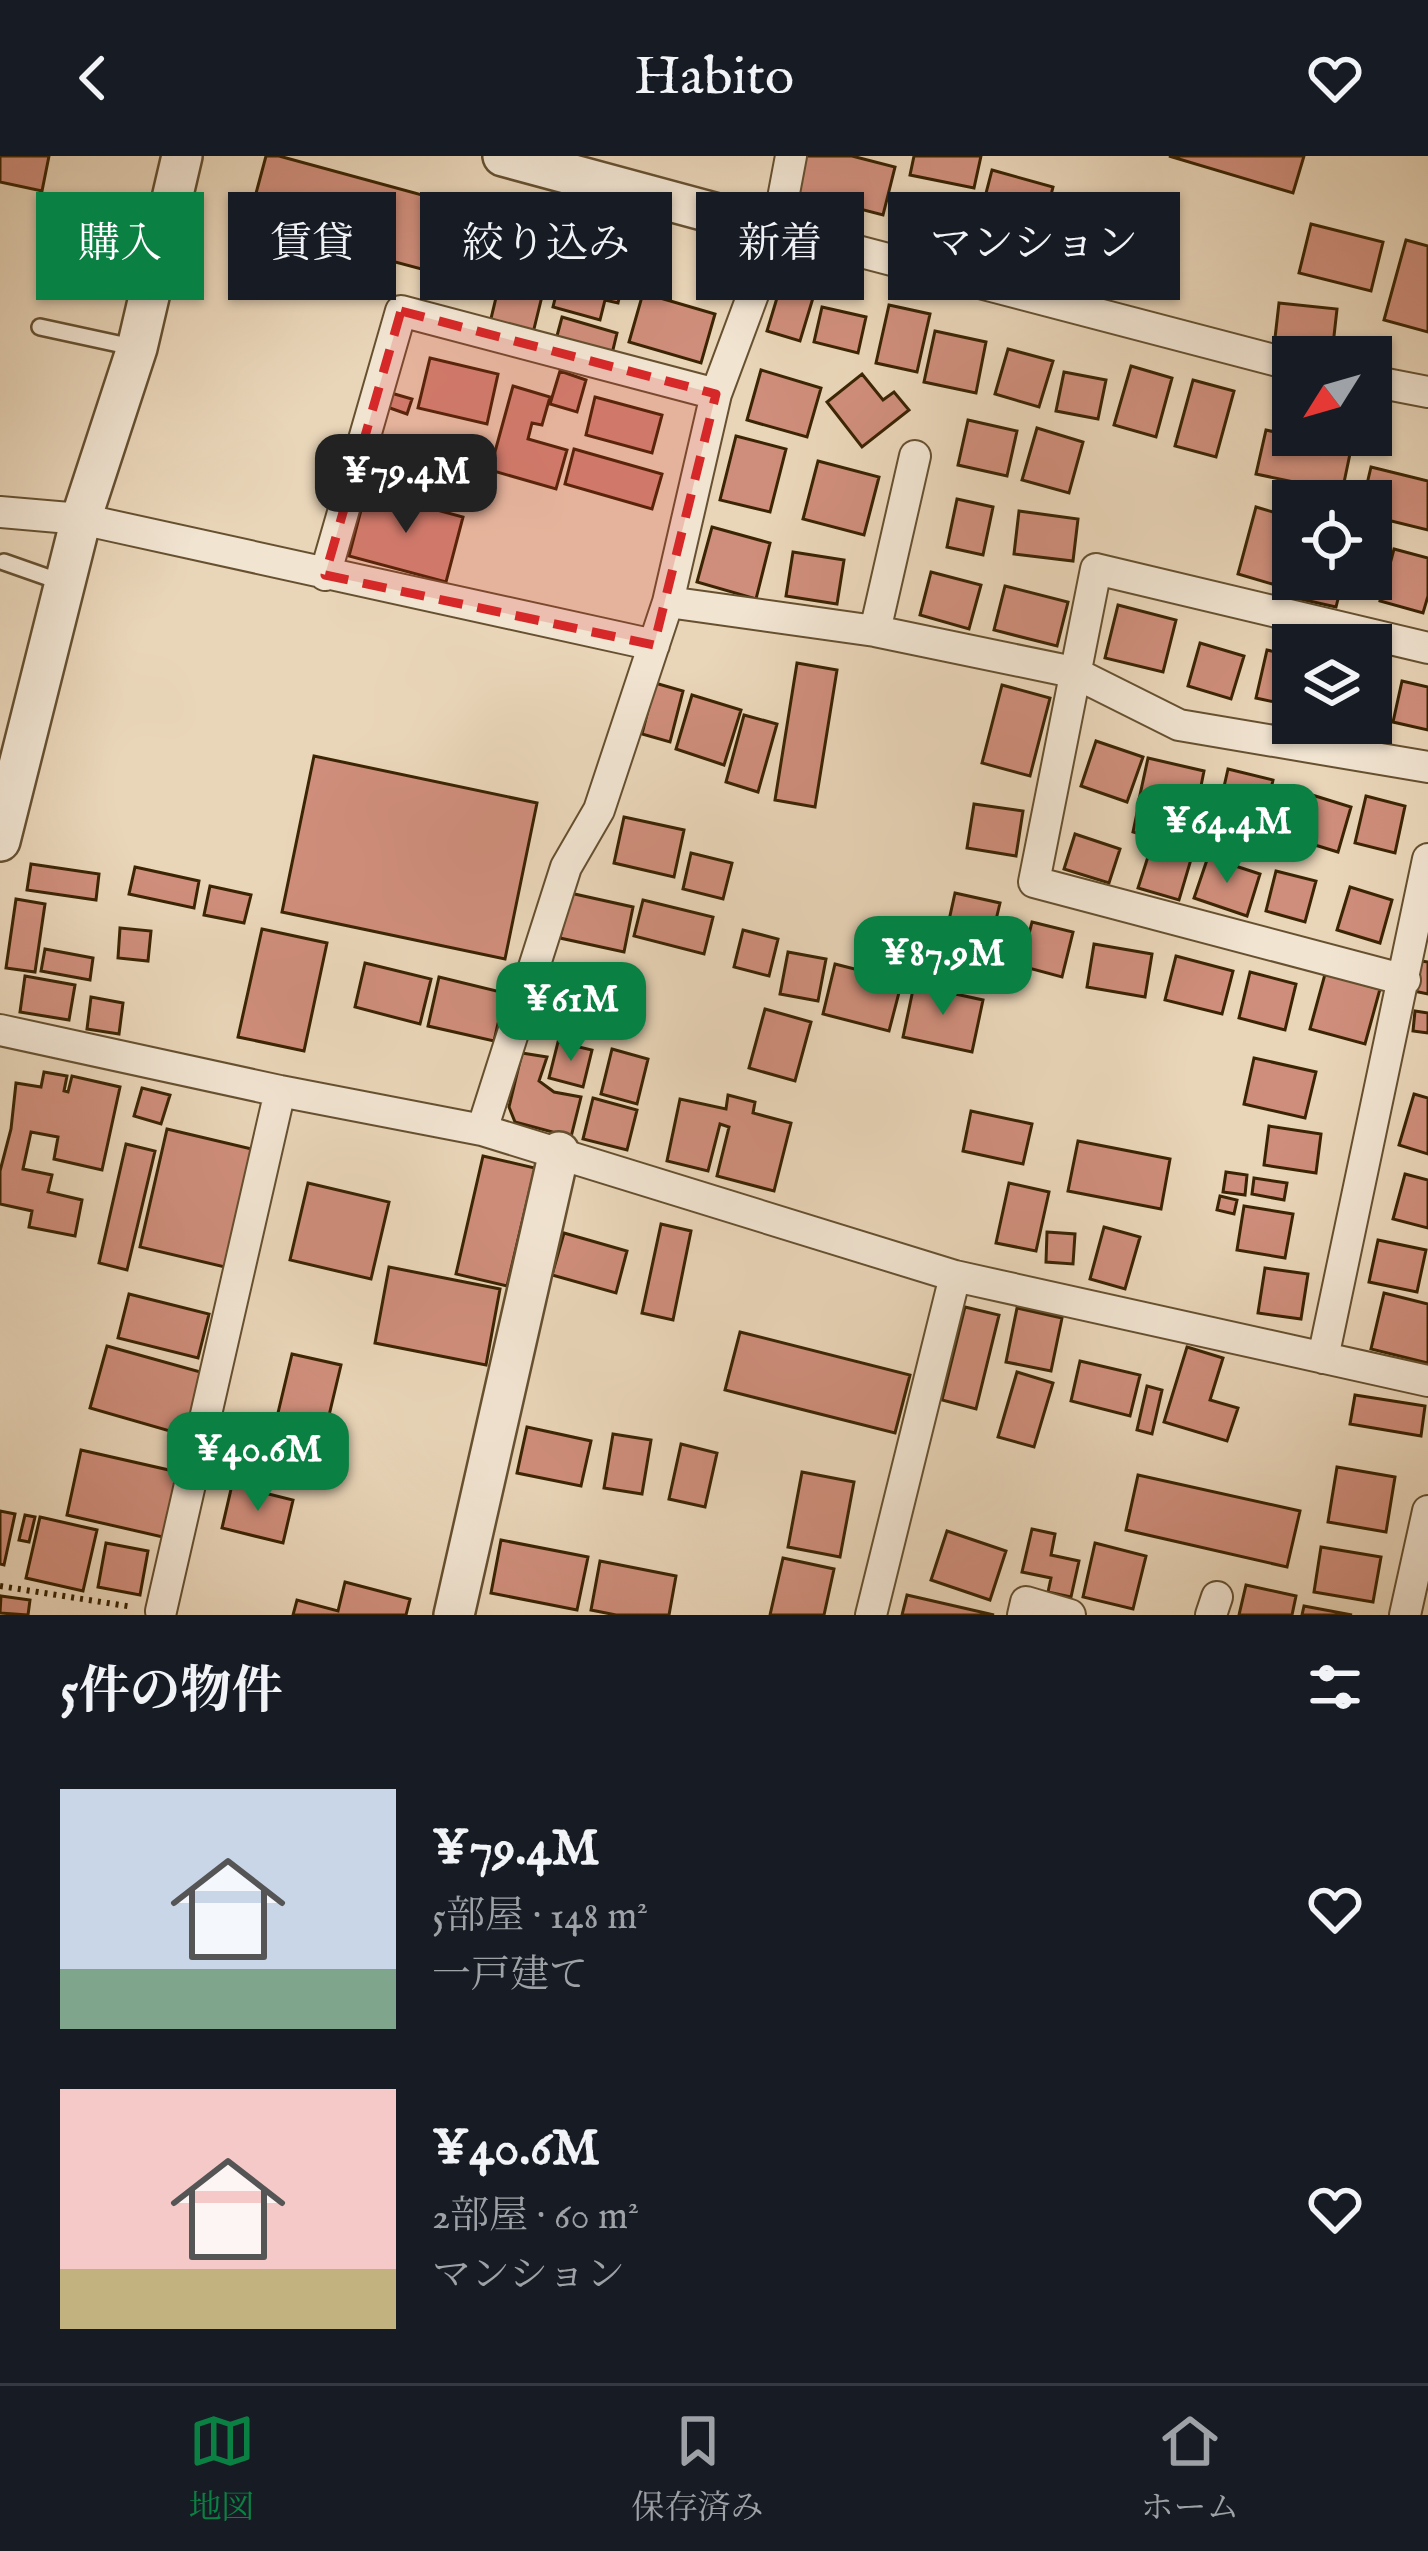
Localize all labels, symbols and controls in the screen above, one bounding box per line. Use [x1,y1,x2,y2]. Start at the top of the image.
text: Habito [634,44,794,113]
icon: back [60,45,126,111]
icon: heart [1302,45,1368,111]
chip: 購入 [36,192,204,300]
chip: 賃貸 [228,192,396,300]
chip: 絞り込み [420,192,672,300]
chip: 新着 [696,192,864,300]
chip: マンション [888,192,1180,300]
north arrow [1272,336,1392,456]
map controls [1272,336,1392,744]
pin: ¥79.4M [308,434,504,536]
text: ¥79.4M [342,448,470,497]
button: locate [1272,480,1392,600]
button: layers [1272,624,1392,744]
pin: ¥64.4M [1129,784,1325,886]
text: ¥64.4M [1162,798,1292,847]
pin: ¥87.9M [845,916,1041,1018]
text: ¥87.9M [881,930,1005,979]
pin: ¥61M [500,962,642,1064]
text: ¥61M [523,976,619,1025]
pin: ¥40.6M [160,1412,356,1514]
text: ¥40.6M [194,1426,322,1475]
icon: filters [1302,1654,1368,1720]
text: 5件の物件 [60,1661,282,1726]
text: ¥79.4M [432,1818,600,1883]
icon: home [156,1837,300,1981]
icon: heart [1302,1876,1368,1942]
text: 5部屋 · 148 m² [432,1893,648,1942]
text: 一戸建て [432,1952,588,2001]
text: ¥40.6M [432,2118,600,2183]
icon: home [156,2137,300,2281]
icon: heart [1302,2176,1368,2242]
text: 2部屋 · 60 m² [432,2193,639,2242]
text: マンション [432,2252,625,2301]
tab: 地図 [189,2408,255,2530]
tab: 保存済み [632,2408,764,2530]
tab: ホーム [1141,2408,1240,2530]

